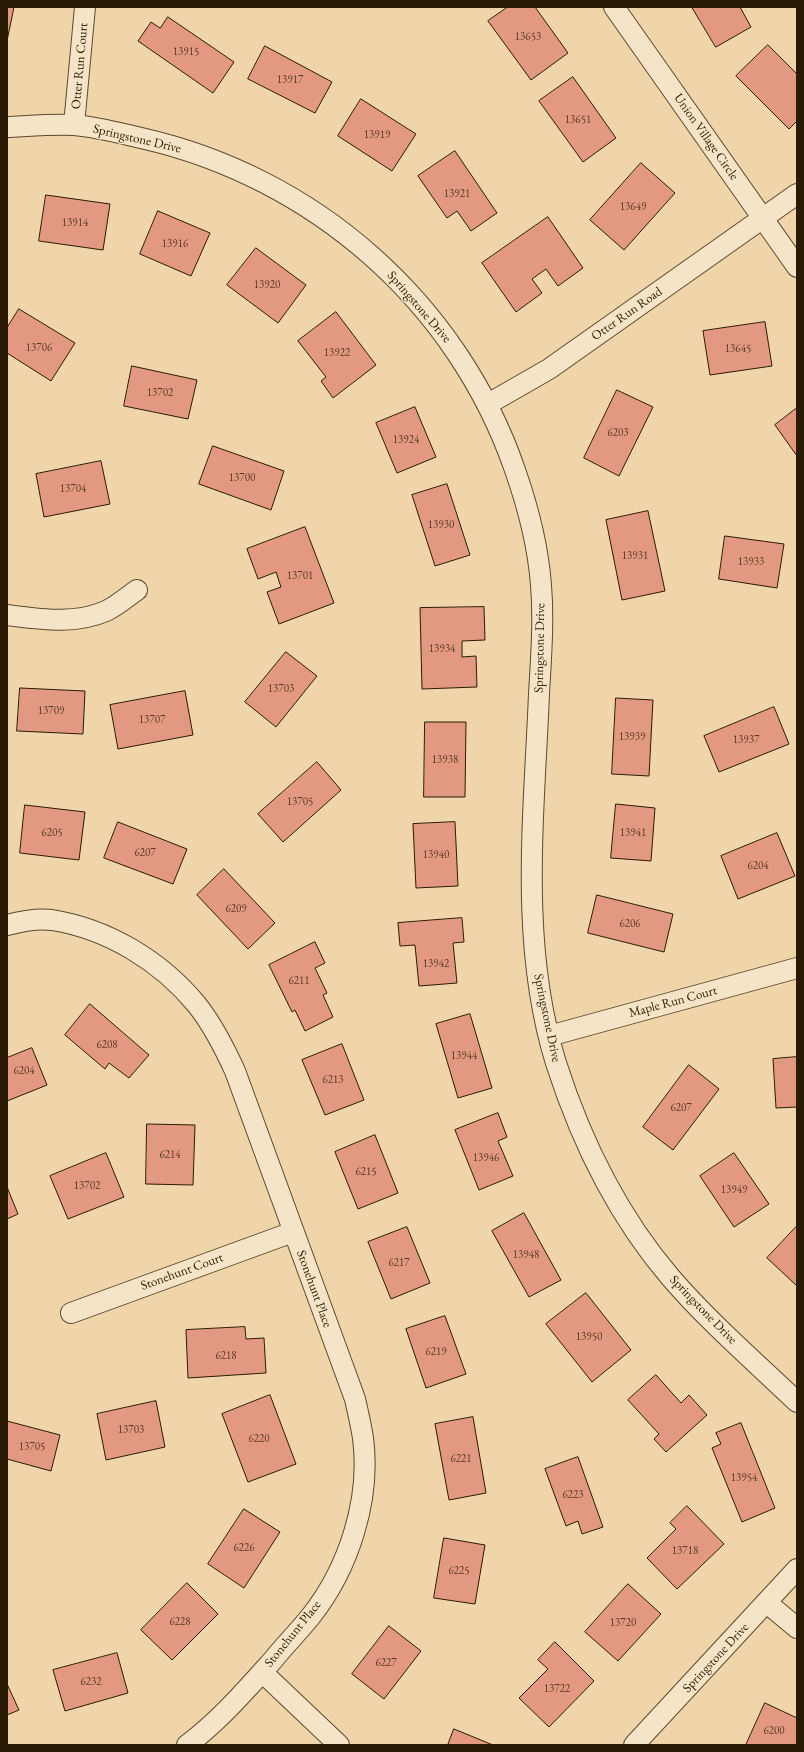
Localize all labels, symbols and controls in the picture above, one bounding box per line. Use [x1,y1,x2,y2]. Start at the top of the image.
street label: Otter Run Court [68,22,92,110]
house number: 13653 [515,30,541,44]
house number: 13915 [173,45,199,59]
house number: 13917 [277,73,303,87]
street label: Union Village Circle [670,91,742,183]
house number: 13651 [565,113,591,127]
street label: Springstone Drive [91,121,183,157]
house number: 13919 [364,128,390,142]
house number: 13921 [444,187,470,201]
house number: 13649 [620,200,646,214]
house number: 13914 [62,216,88,230]
house number: 13916 [162,237,188,251]
street label: Springstone Drive [384,268,454,346]
house number: 13920 [254,278,280,292]
street label: Otter Run Road [589,284,665,344]
house number: 13706 [26,341,52,355]
house number: 13645 [725,342,751,356]
house number: 13922 [324,346,350,360]
house number: 13702 [147,386,173,400]
house number: 6203 [607,426,629,440]
house number: 13924 [393,433,419,447]
house number: 13700 [229,471,255,485]
house number: 13704 [60,482,86,496]
house number: 13930 [428,518,454,532]
house number: 13931 [622,549,648,563]
house number: 13933 [738,555,764,569]
house number: 13701 [287,569,313,583]
street label: Springstone Drive [531,603,549,693]
house number: 13934 [429,642,455,656]
house number: 13703 [268,682,294,696]
house number: 13709 [38,704,64,718]
house number: 13707 [139,713,165,727]
house number: 13939 [619,730,645,744]
house number: 13937 [733,733,759,747]
house number: 13938 [432,753,458,767]
house number: 13705 [287,795,313,809]
house number: 6205 [41,826,63,840]
house number: 13941 [620,826,646,840]
house number: 6207 [134,846,156,860]
house number: 13940 [423,848,449,862]
house number: 6204 [747,859,769,873]
house number: 6209 [225,902,247,916]
house number: 6206 [619,917,641,931]
house number: 13942 [423,957,449,971]
street label: Springstone Drive [530,972,564,1064]
house number: 6211 [288,974,310,988]
street label: Maple Run Court [627,983,719,1021]
house number: 6208 [96,1038,118,1052]
house number: 13944 [451,1049,477,1063]
house number: 6204 [13,1064,35,1078]
house number: 6213 [322,1073,344,1087]
house number: 6207 [670,1101,692,1115]
house number: 6214 [159,1148,181,1162]
house number: 13946 [473,1151,499,1165]
house number: 6215 [355,1165,377,1179]
house number: 13702 [74,1179,100,1193]
house number: 13949 [721,1183,747,1197]
street label: Stonehunt Place [293,1248,335,1330]
house number: 13948 [513,1248,539,1262]
street label: Stonehunt Court [139,1250,225,1294]
house number: 6217 [388,1256,410,1270]
street label: Springstone Drive [666,1272,740,1348]
house number: 13950 [576,1330,602,1344]
house number: 6219 [425,1345,447,1359]
house number: 6218 [215,1349,237,1363]
house number: 13703 [118,1423,144,1437]
house number: 6220 [248,1432,270,1446]
house number: 13705 [19,1440,45,1454]
house number: 6221 [450,1452,472,1466]
house number: 13954 [731,1471,757,1485]
house number: 6223 [562,1488,584,1502]
house number: 6226 [233,1541,255,1555]
house number: 13718 [672,1544,698,1558]
house number: 6225 [448,1564,470,1578]
street label: Stonehunt Place [261,1598,325,1670]
house number: 6228 [169,1615,191,1629]
house number: 13720 [610,1616,636,1630]
street label: Springstone Drive [680,1620,752,1696]
house number: 6227 [375,1656,397,1670]
house number: 6232 [80,1675,102,1689]
house number: 13722 [544,1682,570,1696]
house number: 6200 [763,1724,785,1738]

